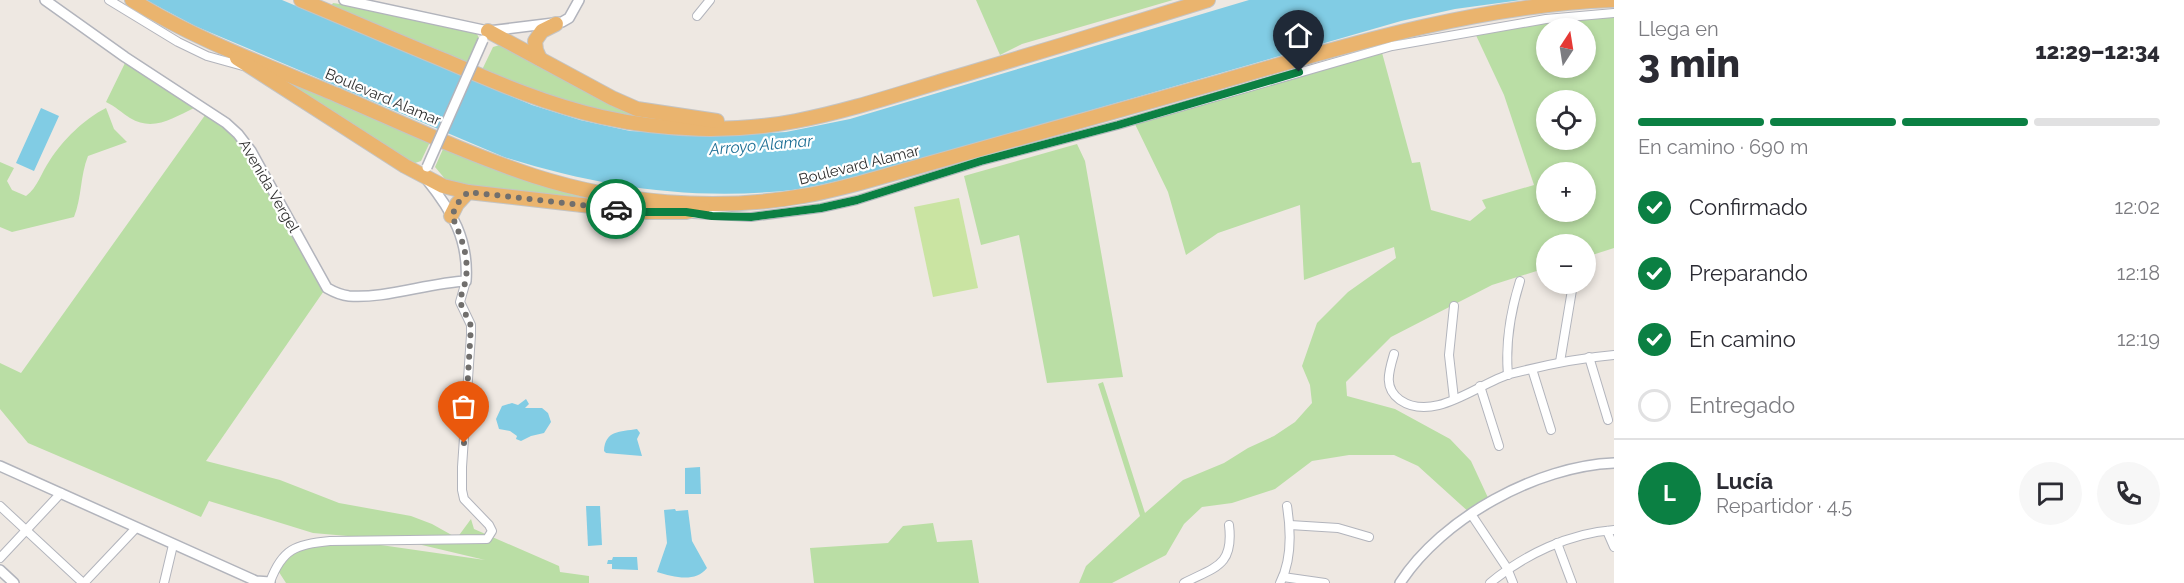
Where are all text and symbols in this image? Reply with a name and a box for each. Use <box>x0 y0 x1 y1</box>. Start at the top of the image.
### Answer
pin <box>1273 10 1324 72</box>
text: Llega en <box>1638 17 1719 41</box>
north arrow <box>1536 18 1596 78</box>
map controls <box>1536 18 1596 294</box>
icon: home <box>1282 19 1315 52</box>
text: 12:29–12:34 <box>2035 38 2160 64</box>
text: 3 min <box>1638 40 1740 86</box>
street label: Boulevard Alamar <box>322 65 444 130</box>
button: locate <box>1536 90 1596 150</box>
water label: Arroyo Alamar <box>708 131 814 159</box>
text: En camino · 690 m <box>1638 135 1809 159</box>
street label: Avenida Vergel <box>235 136 303 236</box>
street label: Boulevard Alamar <box>797 141 922 189</box>
button: + <box>1536 162 1596 222</box>
courier <box>586 179 646 239</box>
icon: check <box>1638 191 1671 224</box>
icon: car <box>600 193 633 226</box>
text: Confirmado <box>1689 194 1808 220</box>
text: 12:02 <box>2115 195 2160 219</box>
button: − <box>1536 234 1596 294</box>
icon: check <box>1638 257 1671 290</box>
text: Preparando <box>1689 260 1808 286</box>
text: 12:18 <box>2117 261 2160 285</box>
icon: check <box>1638 323 1671 356</box>
text: En camino <box>1689 326 1796 352</box>
text: 12:19 <box>2117 327 2160 351</box>
pin <box>438 381 489 443</box>
icon: bag <box>447 390 480 423</box>
text: Entregado <box>1689 392 1795 418</box>
button: chat <box>2019 462 2082 525</box>
button: phone <box>2097 462 2160 525</box>
text: Lucía <box>1716 468 1773 494</box>
text: L <box>1663 480 1676 506</box>
text: Repartidor · 4.5 <box>1716 494 1852 518</box>

